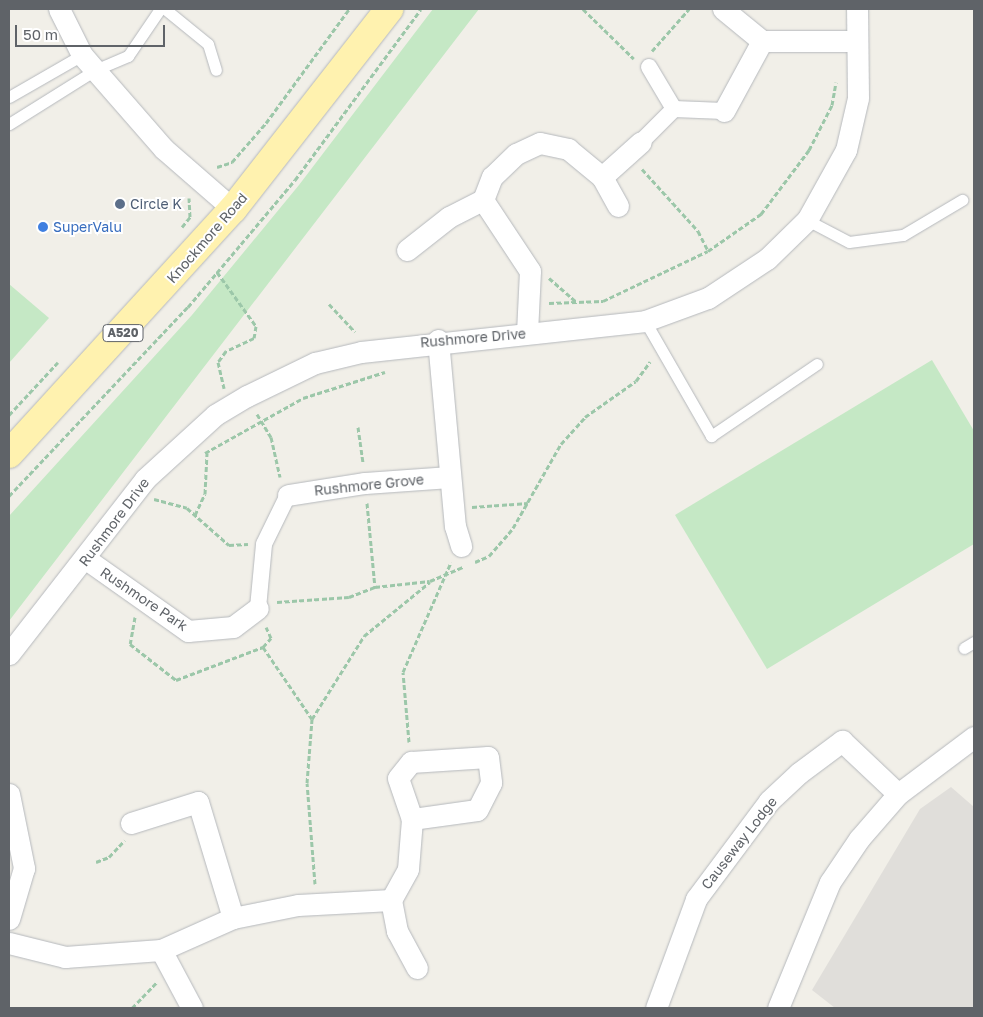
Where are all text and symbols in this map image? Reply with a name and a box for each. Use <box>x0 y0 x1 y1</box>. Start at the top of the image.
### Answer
scale bar <box>18 15 168 47</box>
text: 50 m <box>23 25 58 43</box>
street label: Knockmore Road <box>163 189 251 287</box>
place label: Circle K <box>130 196 182 212</box>
marker: Circle K <box>114 198 126 210</box>
place label: SuperValu <box>53 219 122 235</box>
marker: SuperValu <box>37 221 49 233</box>
road number: A520 <box>102 323 144 342</box>
street label: Rushmore Drive <box>419 325 527 351</box>
street label: Rushmore Grove <box>313 471 425 499</box>
street label: Rushmore Drive <box>75 475 153 569</box>
street label: Rushmore Park <box>97 564 191 634</box>
street label: Causeway Lodge <box>698 793 780 893</box>

